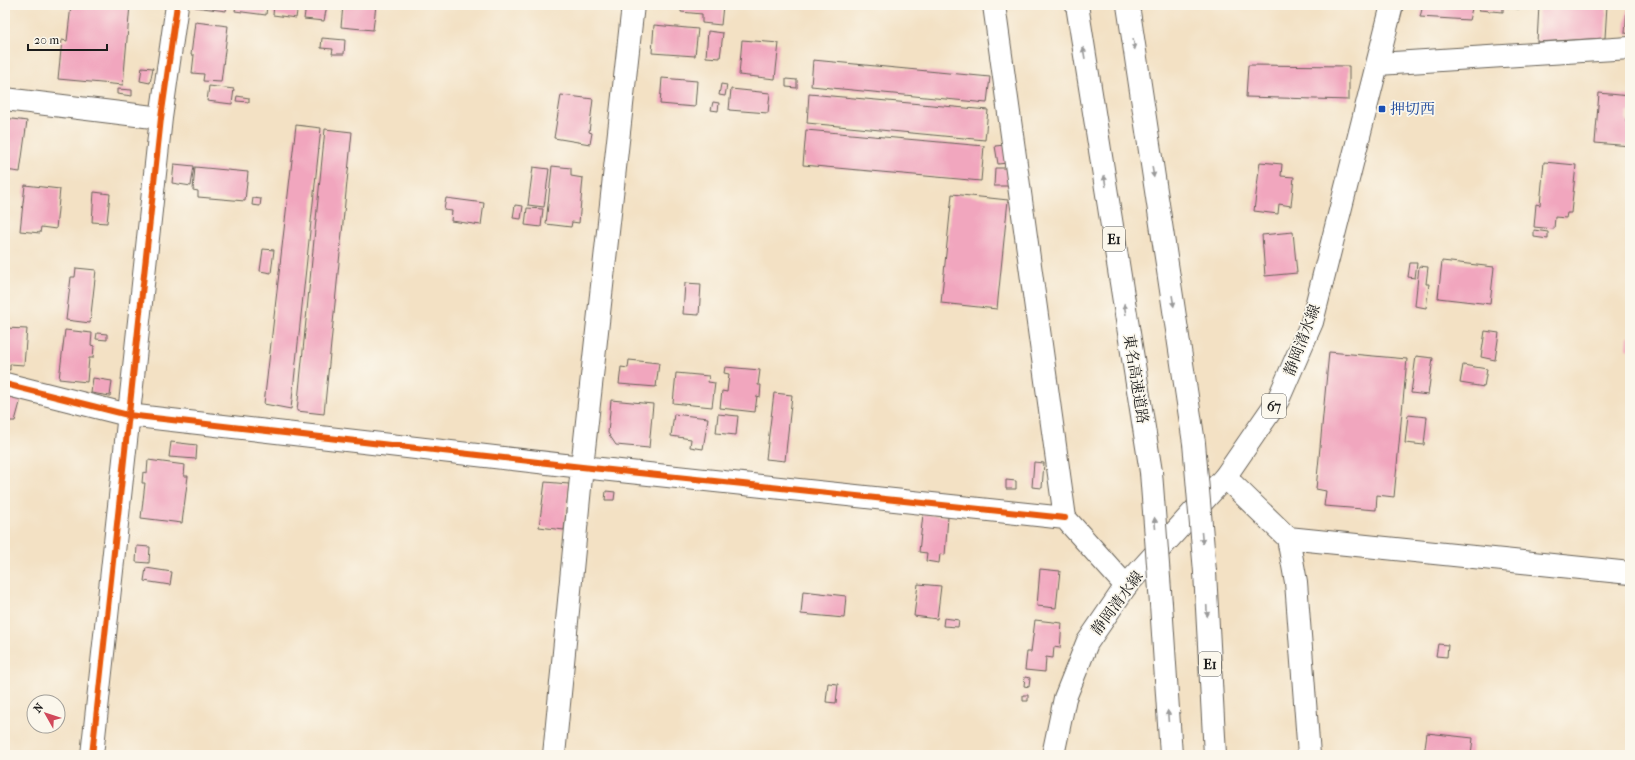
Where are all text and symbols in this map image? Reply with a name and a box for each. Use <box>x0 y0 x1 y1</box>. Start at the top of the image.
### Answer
scale bar <box>28 26 107 52</box>
text: 20 m <box>34 33 59 47</box>
one-way arrow <box>1131 37 1137 50</box>
one-way arrow <box>1081 47 1087 59</box>
place label: 押切西 <box>1390 100 1435 118</box>
marker: 押切西 <box>1377 104 1387 114</box>
one-way arrow <box>1150 166 1156 178</box>
one-way arrow <box>1101 175 1107 187</box>
road number: E1 <box>1103 227 1125 251</box>
one-way arrow <box>1170 295 1176 307</box>
street label: 静岡清水線 <box>1280 302 1324 378</box>
one-way arrow <box>1122 303 1128 316</box>
street label: 東名高速道路 <box>1120 333 1152 425</box>
road number: 67 <box>1262 394 1286 418</box>
one-way arrow <box>1151 517 1158 529</box>
one-way arrow <box>1199 532 1206 544</box>
street label: 静岡清水線 <box>1087 568 1147 638</box>
one-way arrow <box>1204 605 1211 617</box>
road number: E1 <box>1199 652 1221 676</box>
north arrow <box>26 694 66 734</box>
text: N <box>31 700 47 715</box>
one-way arrow <box>1165 710 1172 722</box>

